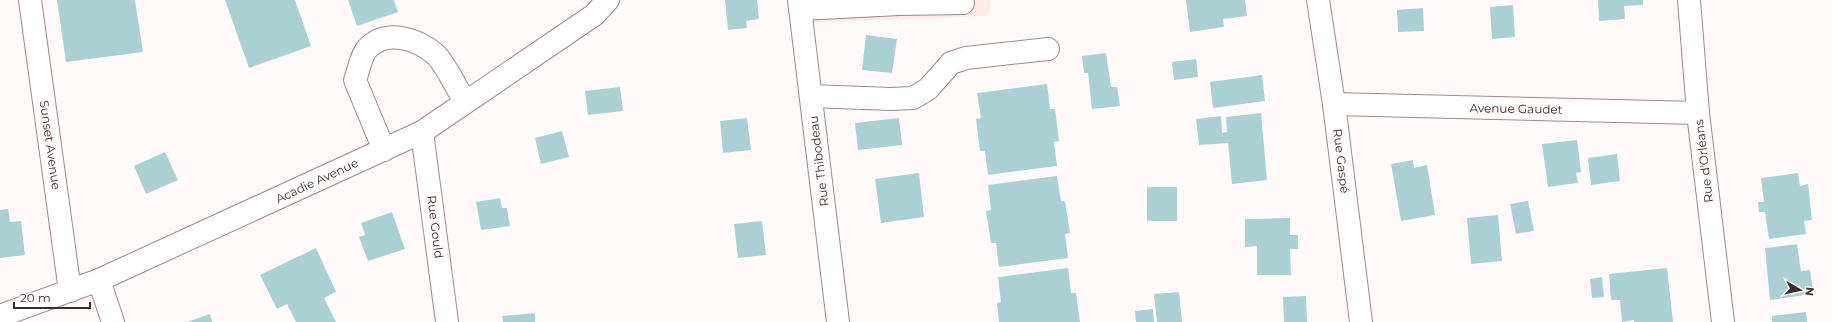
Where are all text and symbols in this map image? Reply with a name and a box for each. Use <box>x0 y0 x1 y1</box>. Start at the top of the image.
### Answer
street label: Sunset Avenue <box>37 99 64 191</box>
street label: Avenue Gaudet <box>1469 100 1563 117</box>
street label: Rue Thibodeau <box>805 115 832 207</box>
street label: Rue d'Orléans <box>1691 119 1716 203</box>
street label: Rue Gaspé <box>1330 128 1353 194</box>
street label: Acadie Avenue <box>273 155 360 206</box>
street label: Rue Gould <box>424 195 447 259</box>
north arrow <box>1780 270 1820 310</box>
scale bar <box>14 284 90 310</box>
text: N <box>1802 286 1817 297</box>
text: 20 m <box>20 290 51 305</box>

